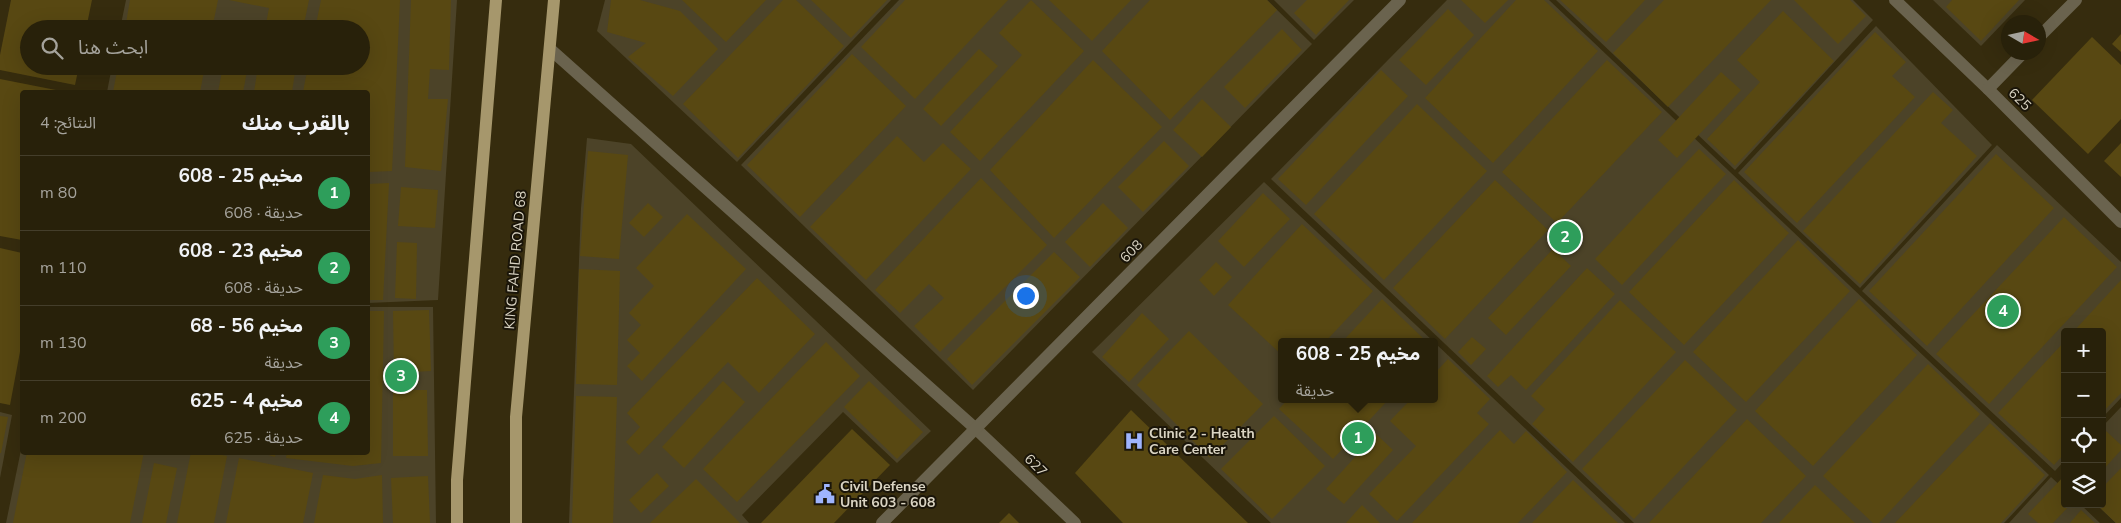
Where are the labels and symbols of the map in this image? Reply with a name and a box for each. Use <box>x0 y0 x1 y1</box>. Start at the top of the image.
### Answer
north arrow <box>2001 15 2046 60</box>
street label: 625 <box>2004 84 2035 115</box>
street label: KING FAHD ROAD 68 <box>500 190 531 330</box>
pin: 2 <box>1549 218 1581 256</box>
street label: 608 <box>1116 236 1147 267</box>
your location <box>1013 283 1039 309</box>
pin: 4 <box>1987 292 2019 330</box>
pin: 3 <box>385 357 417 395</box>
pin: 1 <box>1342 419 1374 457</box>
place label: Clinic 2 - Health Care Center <box>1149 424 1255 459</box>
hospital icon: Clinic 2 - Health Care Center <box>1123 430 1145 452</box>
street label: 627 <box>1020 450 1051 481</box>
place label: Civil Defense Unit 603 - 608 <box>840 477 935 512</box>
public building icon: Civil Defense Unit 603 - 608 <box>814 483 836 505</box>

